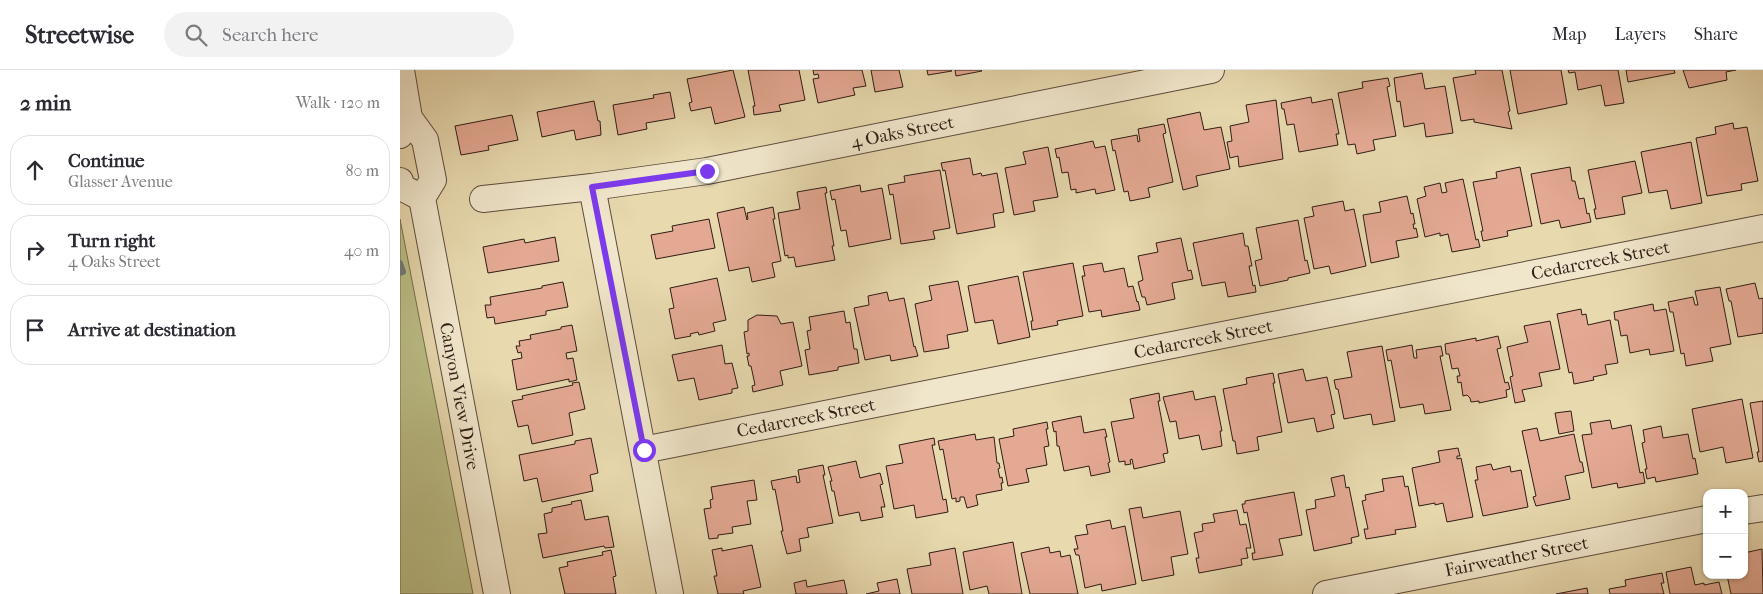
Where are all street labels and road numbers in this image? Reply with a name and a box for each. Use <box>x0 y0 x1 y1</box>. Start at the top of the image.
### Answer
street label: 4 Oaks Street <box>849 112 956 153</box>
street label: Cedarcreek Street <box>1529 237 1672 285</box>
street label: Cedarcreek Street <box>1132 315 1275 363</box>
street label: Canyon View Drive <box>435 321 483 472</box>
street label: Cedarcreek Street <box>735 394 878 442</box>
street label: Fairweather Street <box>1443 533 1591 581</box>

